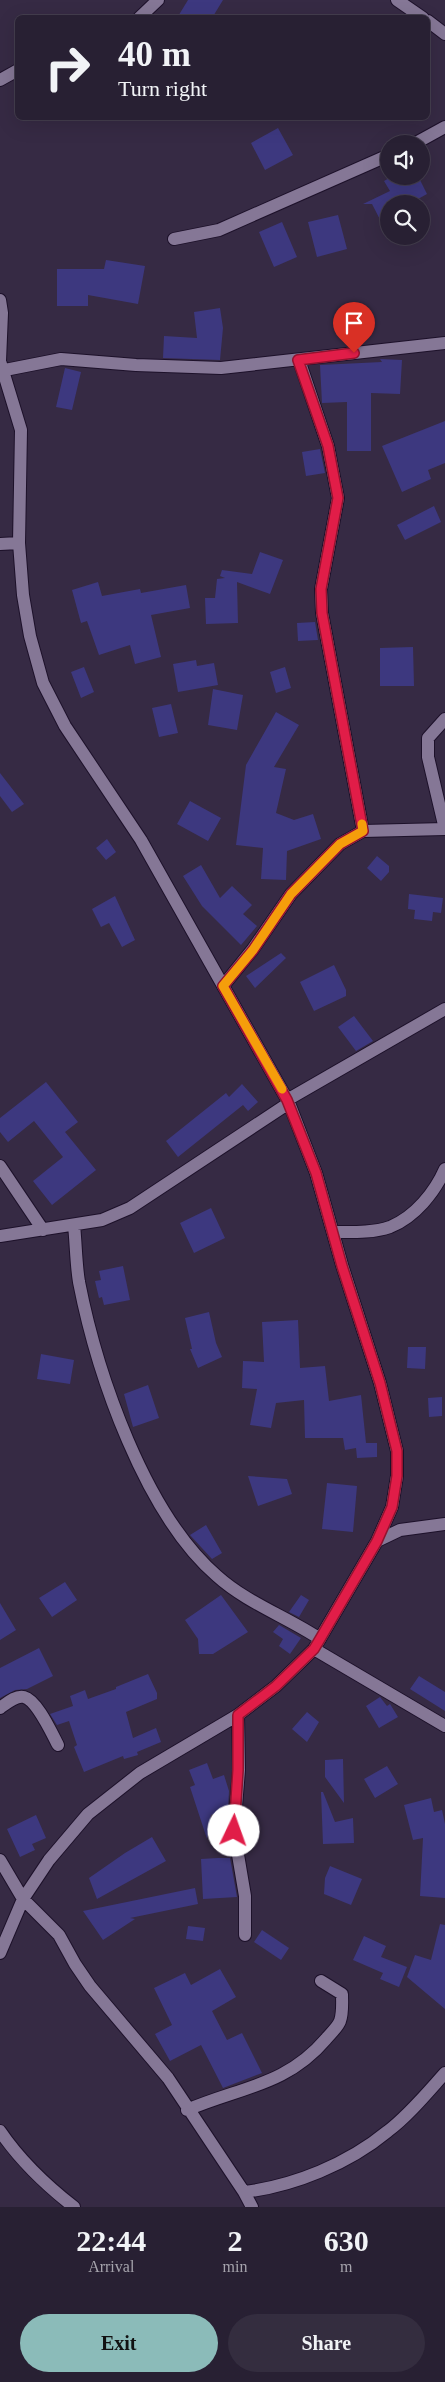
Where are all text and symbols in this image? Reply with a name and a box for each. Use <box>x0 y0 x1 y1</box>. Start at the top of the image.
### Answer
icon: right <box>35 35 100 100</box>
text: 40 m <box>118 35 191 74</box>
text: Turn right <box>118 76 207 101</box>
map controls <box>380 135 430 245</box>
button: sound <box>380 135 430 185</box>
button: search <box>380 195 430 245</box>
pin <box>333 302 375 353</box>
icon: arrive <box>340 309 368 337</box>
position arrow <box>207 1804 259 1856</box>
text: 22:44 <box>76 2224 146 2257</box>
text: 2 <box>227 2224 242 2257</box>
text: 630 <box>324 2224 369 2257</box>
text: Arrival <box>88 2258 134 2275</box>
text: min <box>223 2258 247 2275</box>
text: m <box>340 2258 352 2275</box>
button: Exit <box>20 2314 218 2372</box>
button: Share <box>228 2314 425 2372</box>

